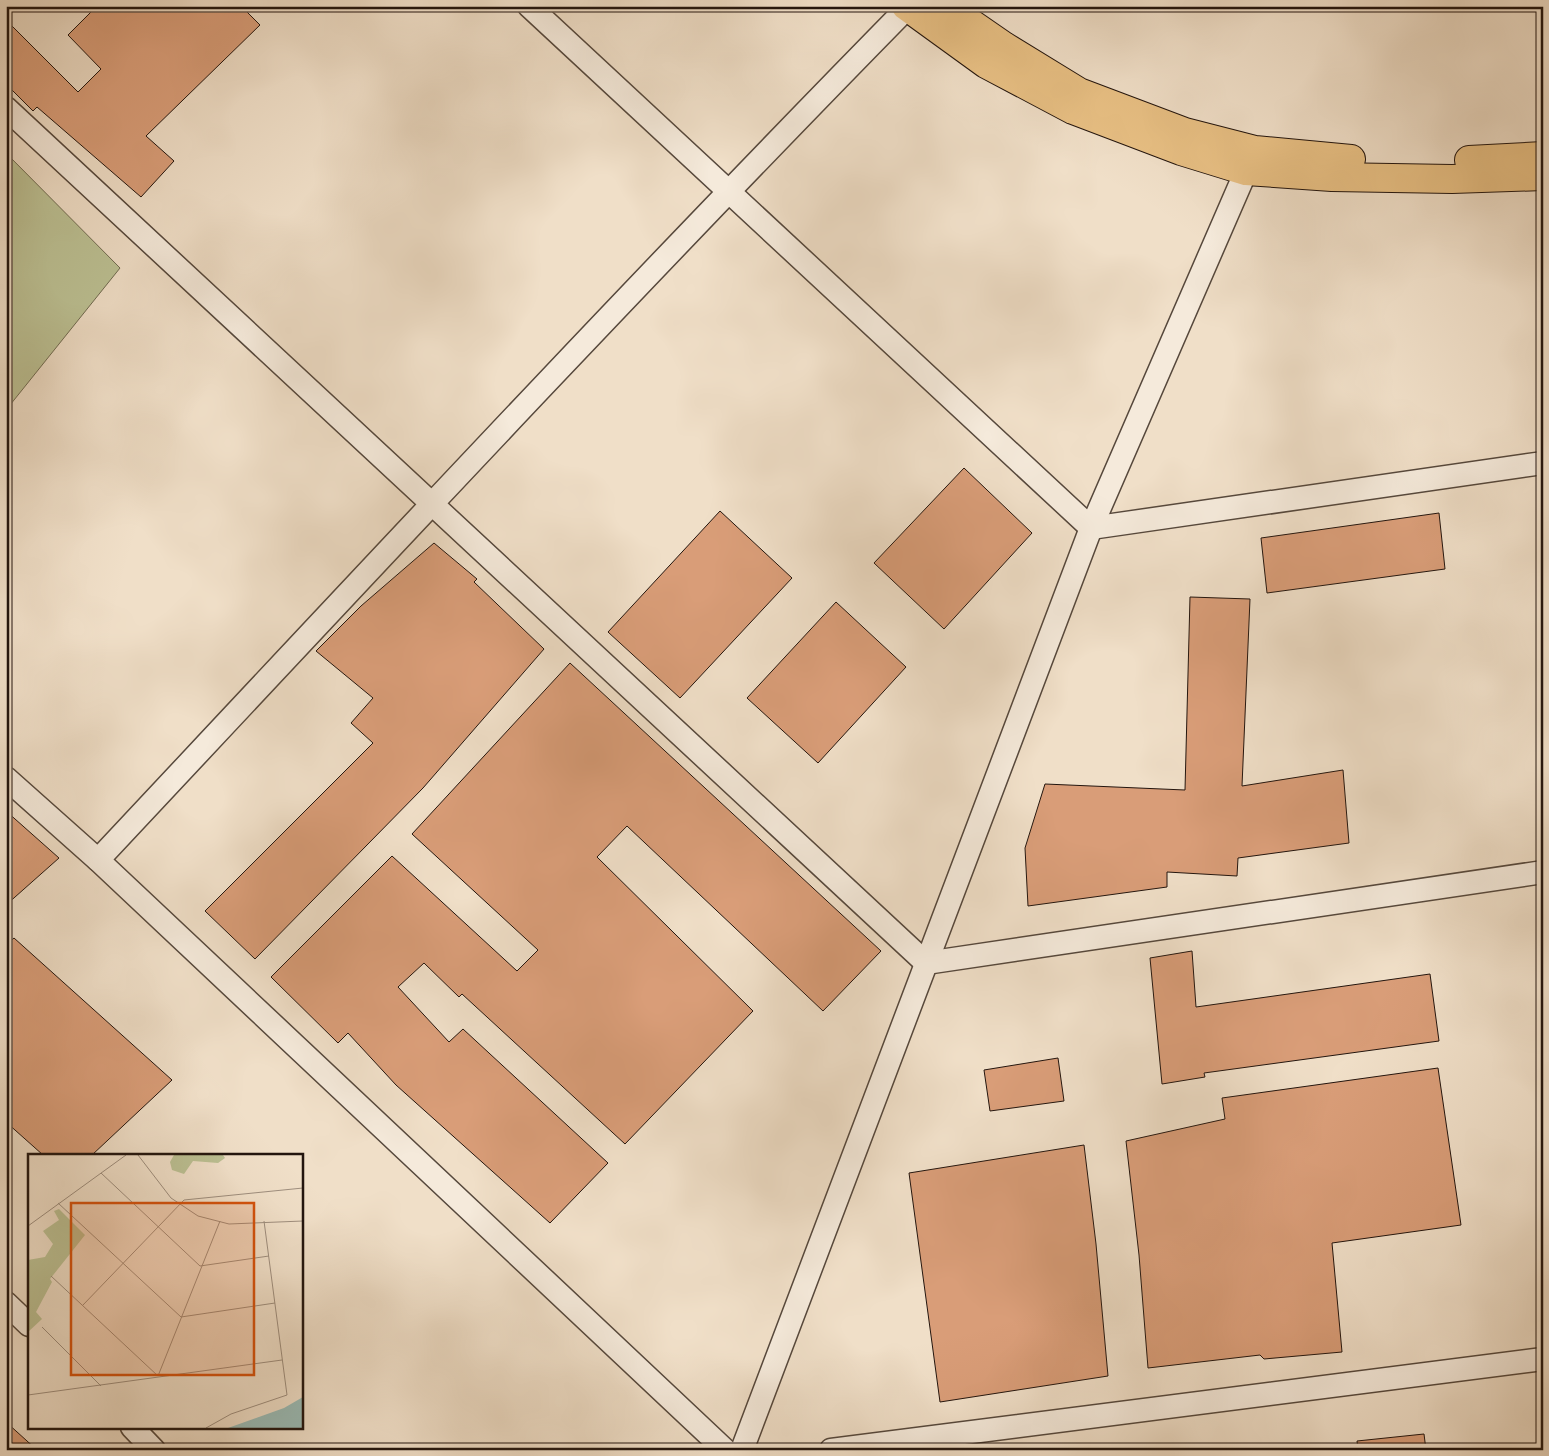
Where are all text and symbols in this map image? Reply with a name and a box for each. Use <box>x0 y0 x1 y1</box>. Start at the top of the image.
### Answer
inset map <box>28 1154 302 1428</box>

